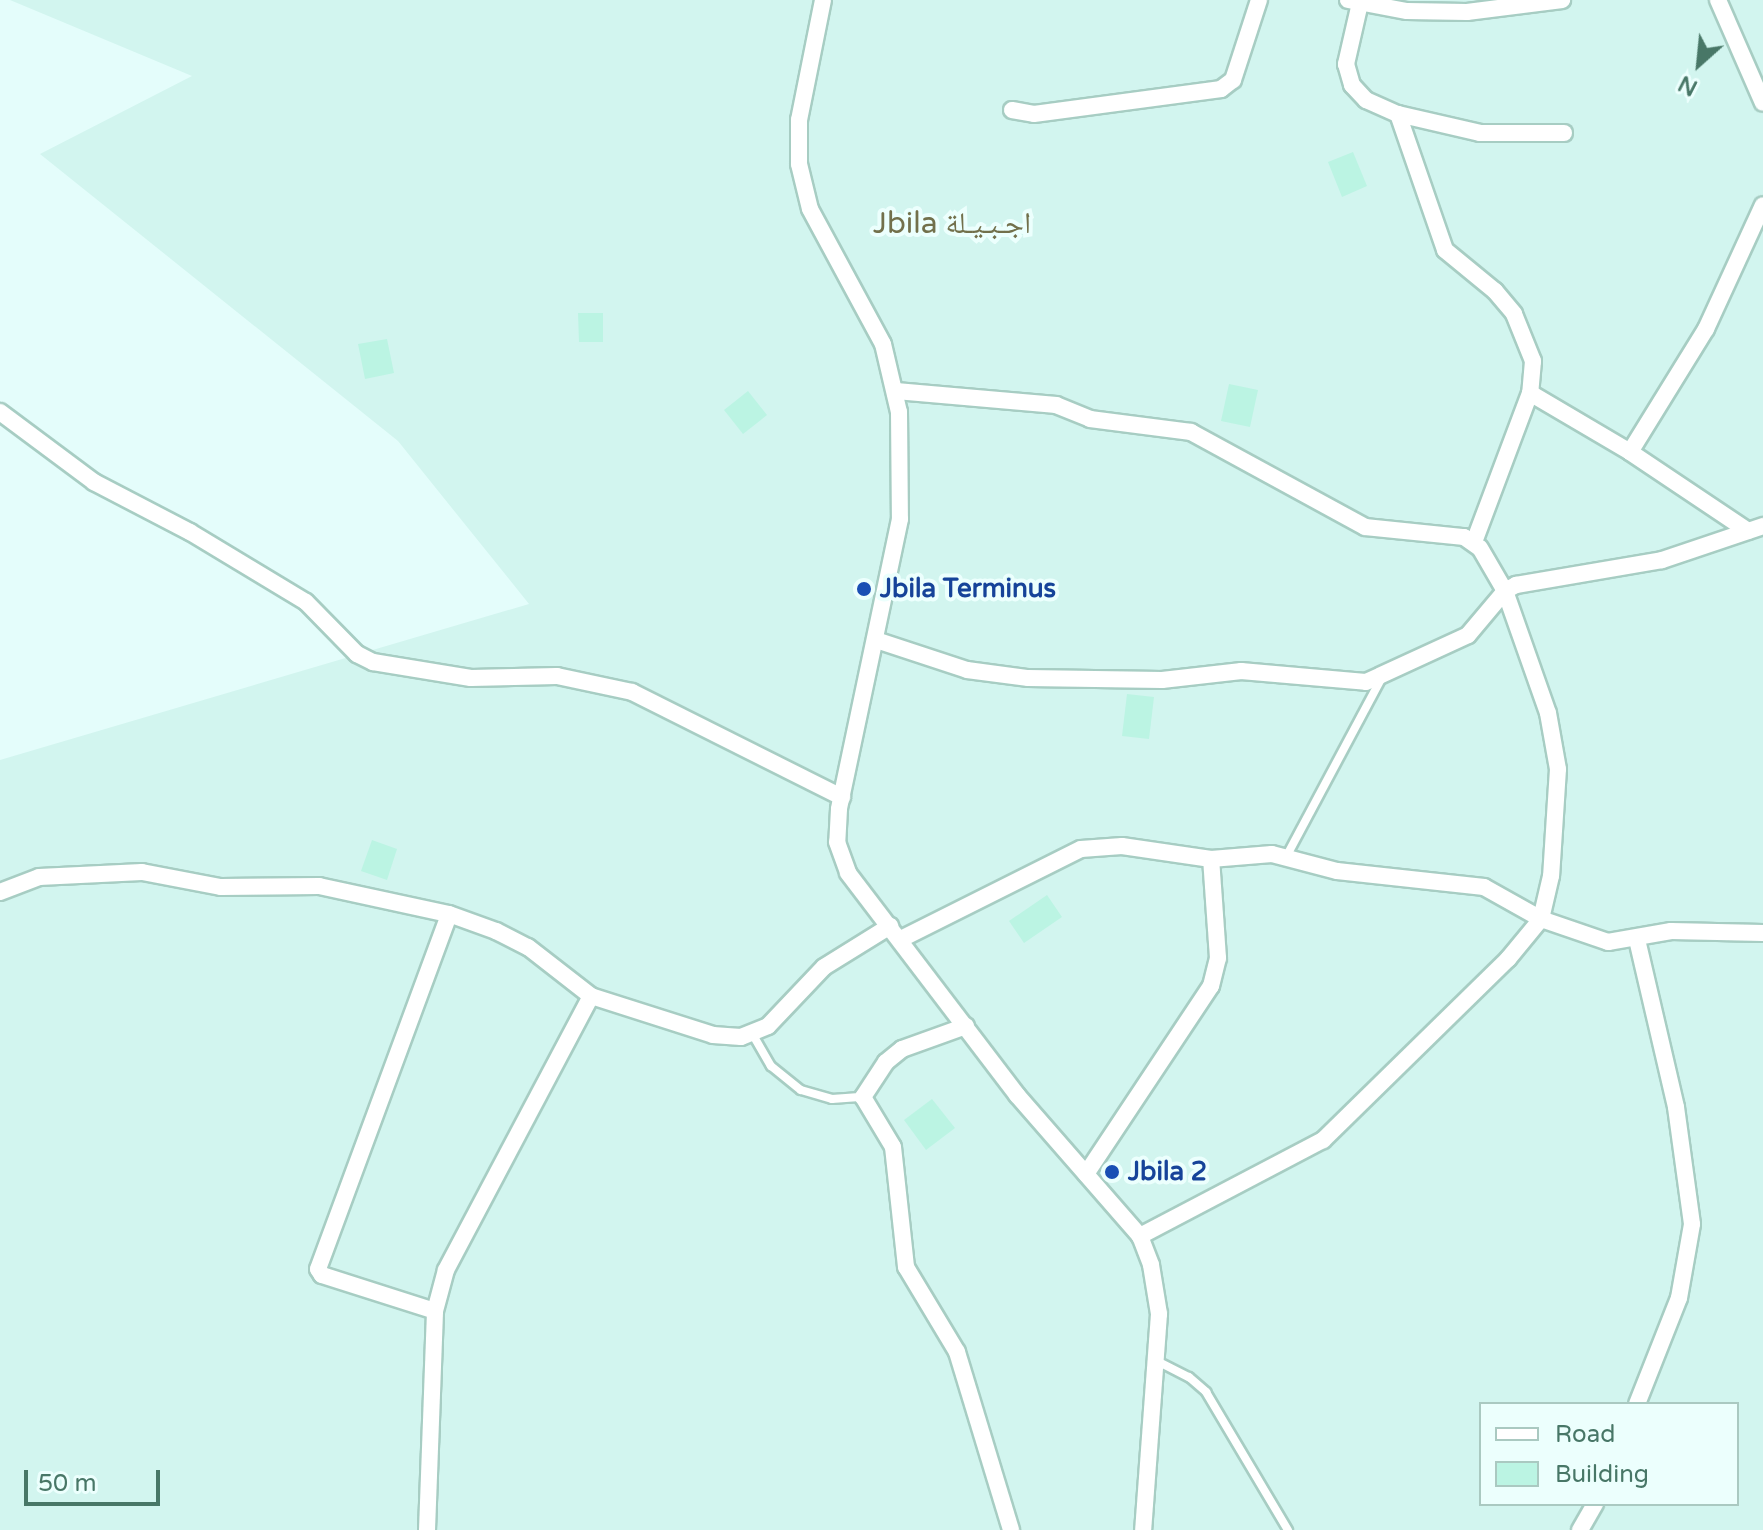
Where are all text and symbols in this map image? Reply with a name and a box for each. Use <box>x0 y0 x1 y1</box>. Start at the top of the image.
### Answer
north arrow <box>1659 24 1739 104</box>
text: N <box>1674 70 1702 101</box>
district label: Jbila اجـبـيـلة <box>873 206 1031 242</box>
place label: Jbila Terminus <box>880 573 1056 605</box>
marker: Jbila Terminus <box>855 580 873 598</box>
place label: Jbila 2 <box>1128 1156 1207 1188</box>
marker: Jbila 2 <box>1103 1163 1121 1181</box>
legend <box>1479 1402 1739 1506</box>
text: Road <box>1555 1420 1615 1449</box>
scale bar <box>28 1454 164 1504</box>
text: Building <box>1555 1460 1649 1489</box>
text: 50 m <box>38 1469 96 1498</box>

